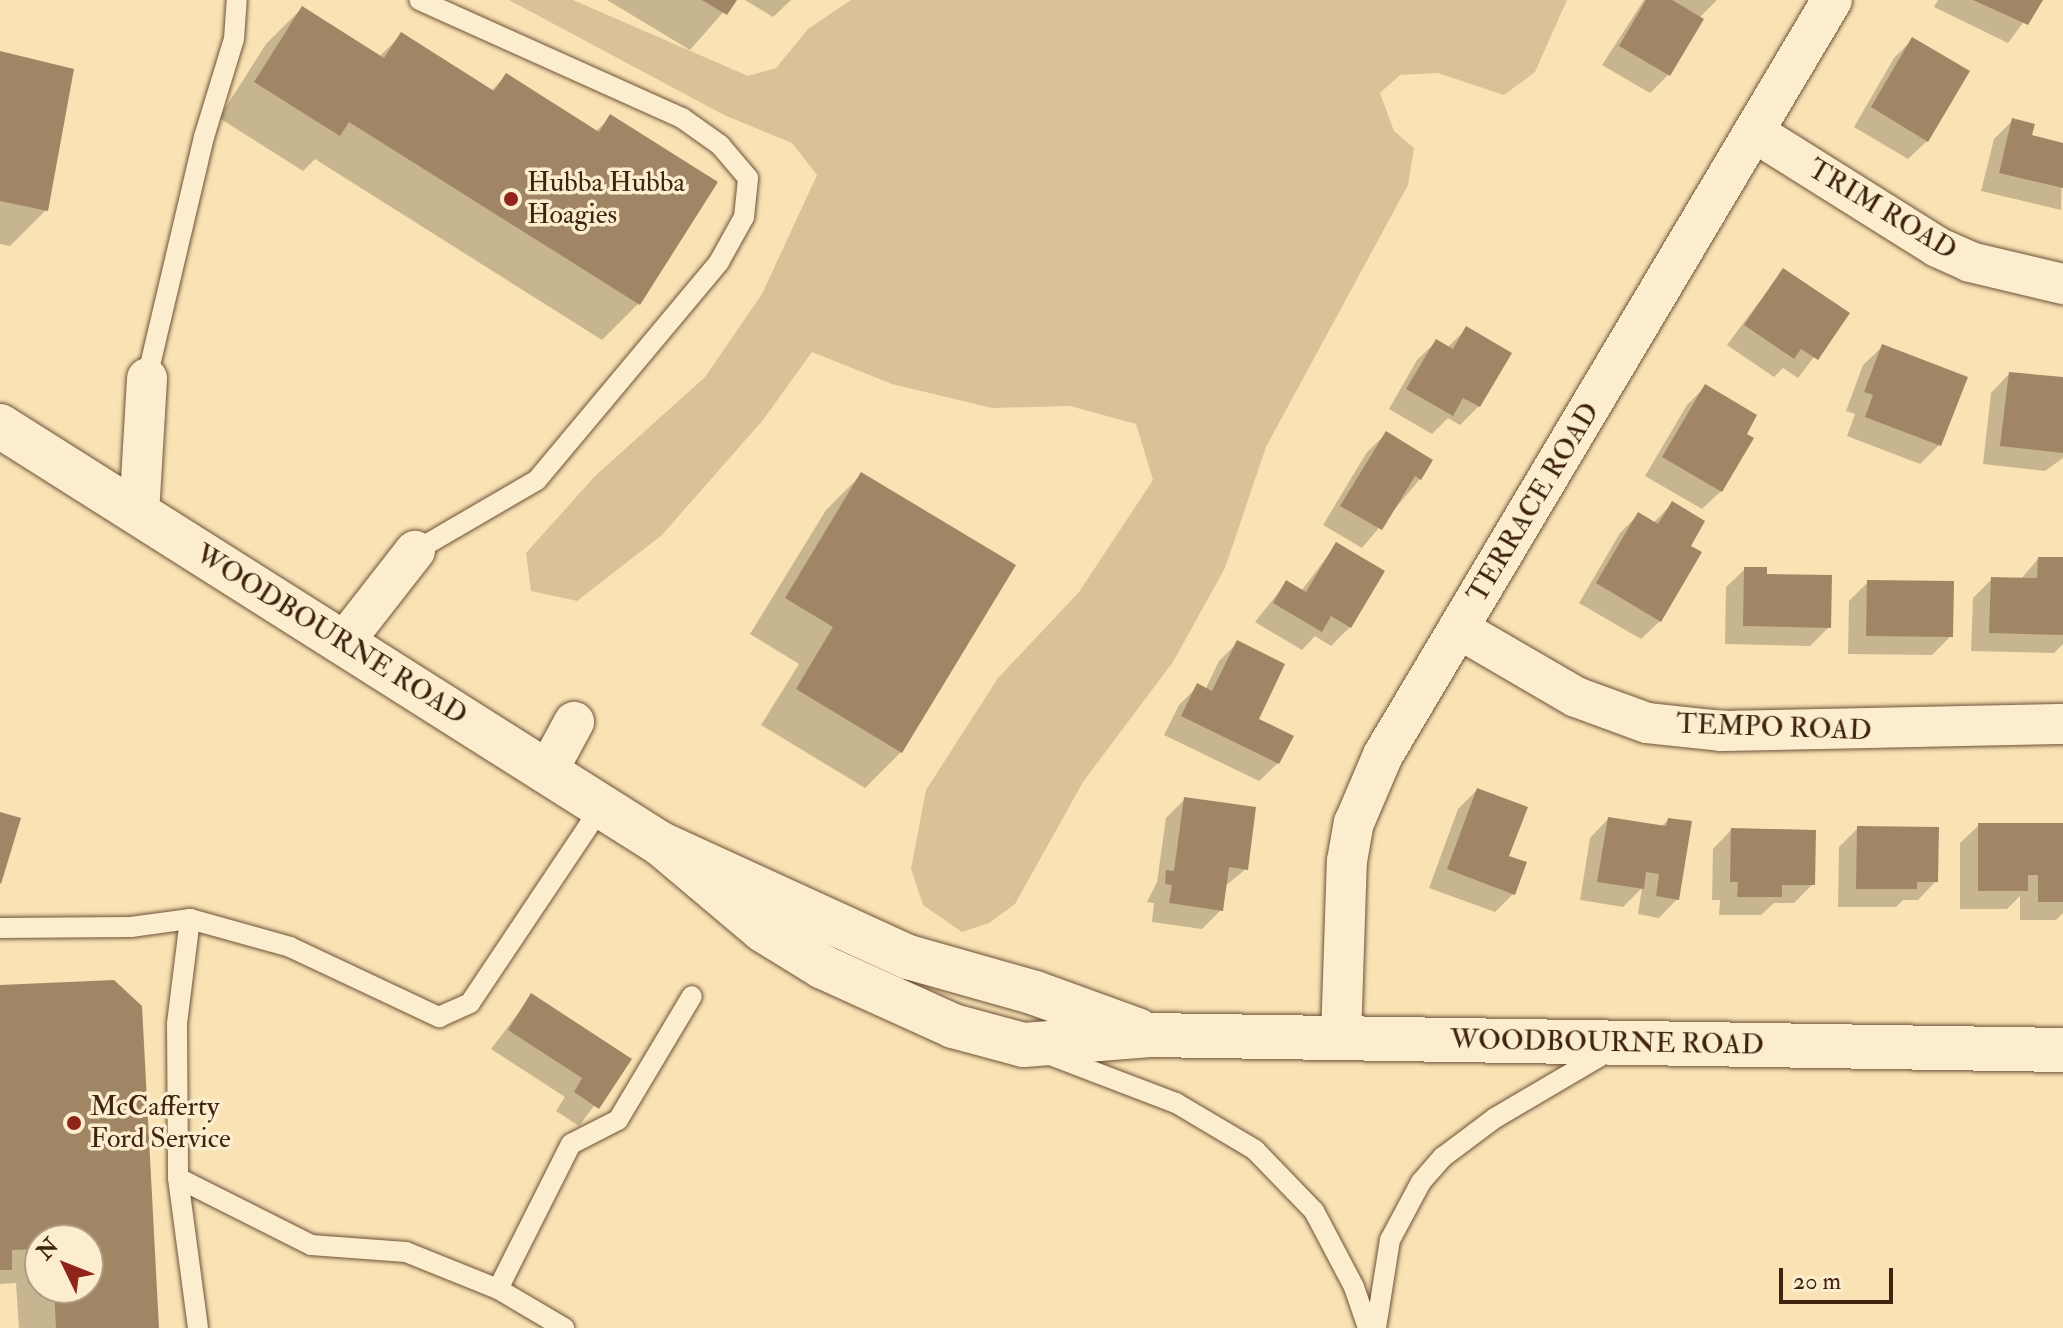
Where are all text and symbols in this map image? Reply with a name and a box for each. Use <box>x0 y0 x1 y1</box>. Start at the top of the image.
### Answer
street label: TRIM ROAD <box>1801 152 1963 268</box>
place label: Hubba Hubba Hoagies <box>527 166 685 232</box>
marker: Hubba Hubba Hoagies <box>502 190 520 208</box>
street label: TERRACE ROAD <box>1461 397 1607 609</box>
street label: WOODBOURNE ROAD <box>189 538 473 732</box>
street label: TEMPO ROAD <box>1676 708 1872 748</box>
street label: WOODBOURNE ROAD <box>1450 1023 1764 1063</box>
place label: McCafferty Ford Service <box>90 1090 231 1156</box>
marker: McCafferty Ford Service <box>65 1114 83 1132</box>
north arrow <box>24 1224 104 1304</box>
text: N <box>31 1232 65 1266</box>
scale bar <box>1783 1252 1897 1302</box>
text: 20 m <box>1793 1266 1841 1297</box>

